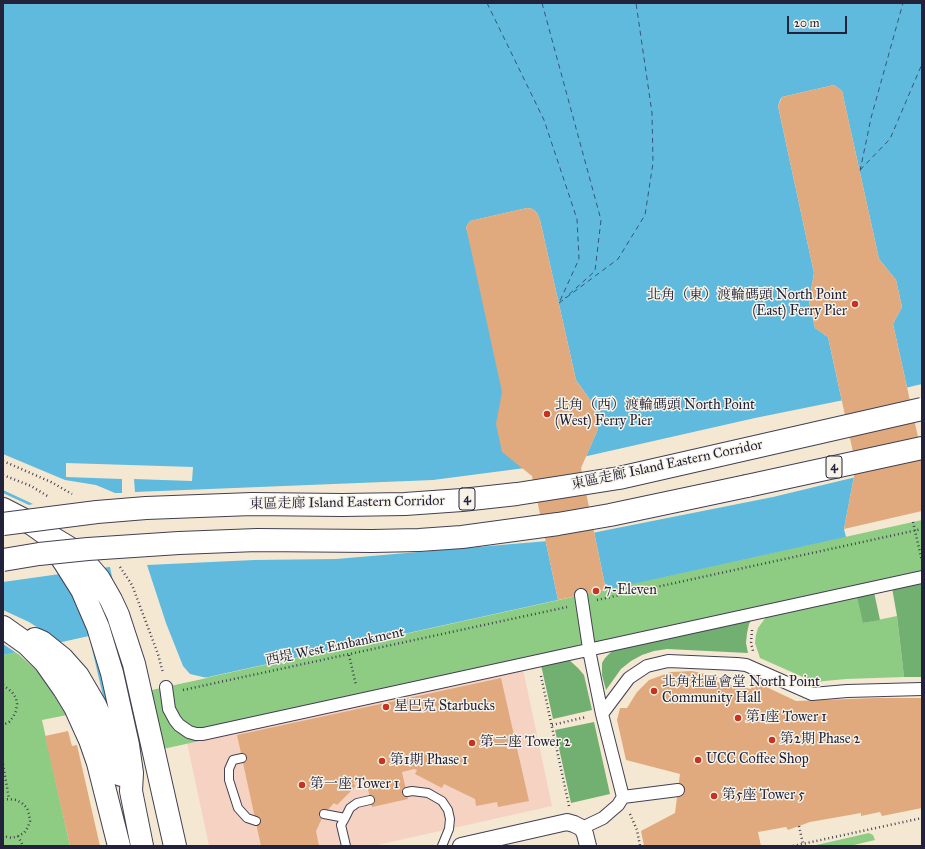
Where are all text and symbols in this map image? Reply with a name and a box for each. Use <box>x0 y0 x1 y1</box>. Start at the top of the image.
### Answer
scale bar <box>789 8 849 34</box>
text: 20 m <box>794 16 820 30</box>
place label: 北角（東）渡輪碼頭 North Point (East) Ferry Pier <box>647 288 847 320</box>
marker: 北角（東）渡輪碼頭 North Point (East) Ferry Pier <box>850 299 860 309</box>
place label: 北角（西）渡輪碼頭 North Point (West) Ferry Pier <box>555 398 755 430</box>
marker: 北角（西）渡輪碼頭 North Point (West) Ferry Pier <box>542 409 552 419</box>
street label: 東區走廊 Island Eastern Corridor <box>570 436 764 494</box>
road number: 4 <box>826 456 842 478</box>
road number: 4 <box>459 488 475 510</box>
street label: 東區走廊 Island Eastern Corridor <box>249 493 445 513</box>
place label: 7-Eleven <box>604 583 657 599</box>
marker: 7-Eleven <box>591 586 601 596</box>
street label: 西堤 West Embankment <box>264 624 406 670</box>
place label: 北角社區會堂 North Point Community Hall <box>662 675 820 708</box>
marker: 北角社區會堂 North Point Community Hall <box>649 686 659 696</box>
place label: 星巴克 Starbucks <box>394 699 495 715</box>
marker: 星巴克 Starbucks <box>381 702 391 712</box>
place label: 第1座 Tower 1 <box>746 710 827 726</box>
marker: 第1座 Tower 1 <box>733 713 743 723</box>
place label: 第2期 Phase 2 <box>780 732 860 748</box>
place label: 第二座 Tower 2 <box>480 735 571 751</box>
marker: 第2期 Phase 2 <box>767 735 777 745</box>
marker: 第二座 Tower 2 <box>467 738 477 748</box>
place label: UCC Coffee Shop <box>706 752 809 768</box>
place label: 第1期 Phase 1 <box>390 753 468 769</box>
marker: UCC Coffee Shop <box>693 755 703 765</box>
marker: 第1期 Phase 1 <box>377 756 387 766</box>
place label: 第一座 Tower 1 <box>310 777 399 793</box>
marker: 第一座 Tower 1 <box>297 780 307 790</box>
place label: 第5座 Tower 5 <box>722 788 805 804</box>
marker: 第5座 Tower 5 <box>709 791 719 801</box>

